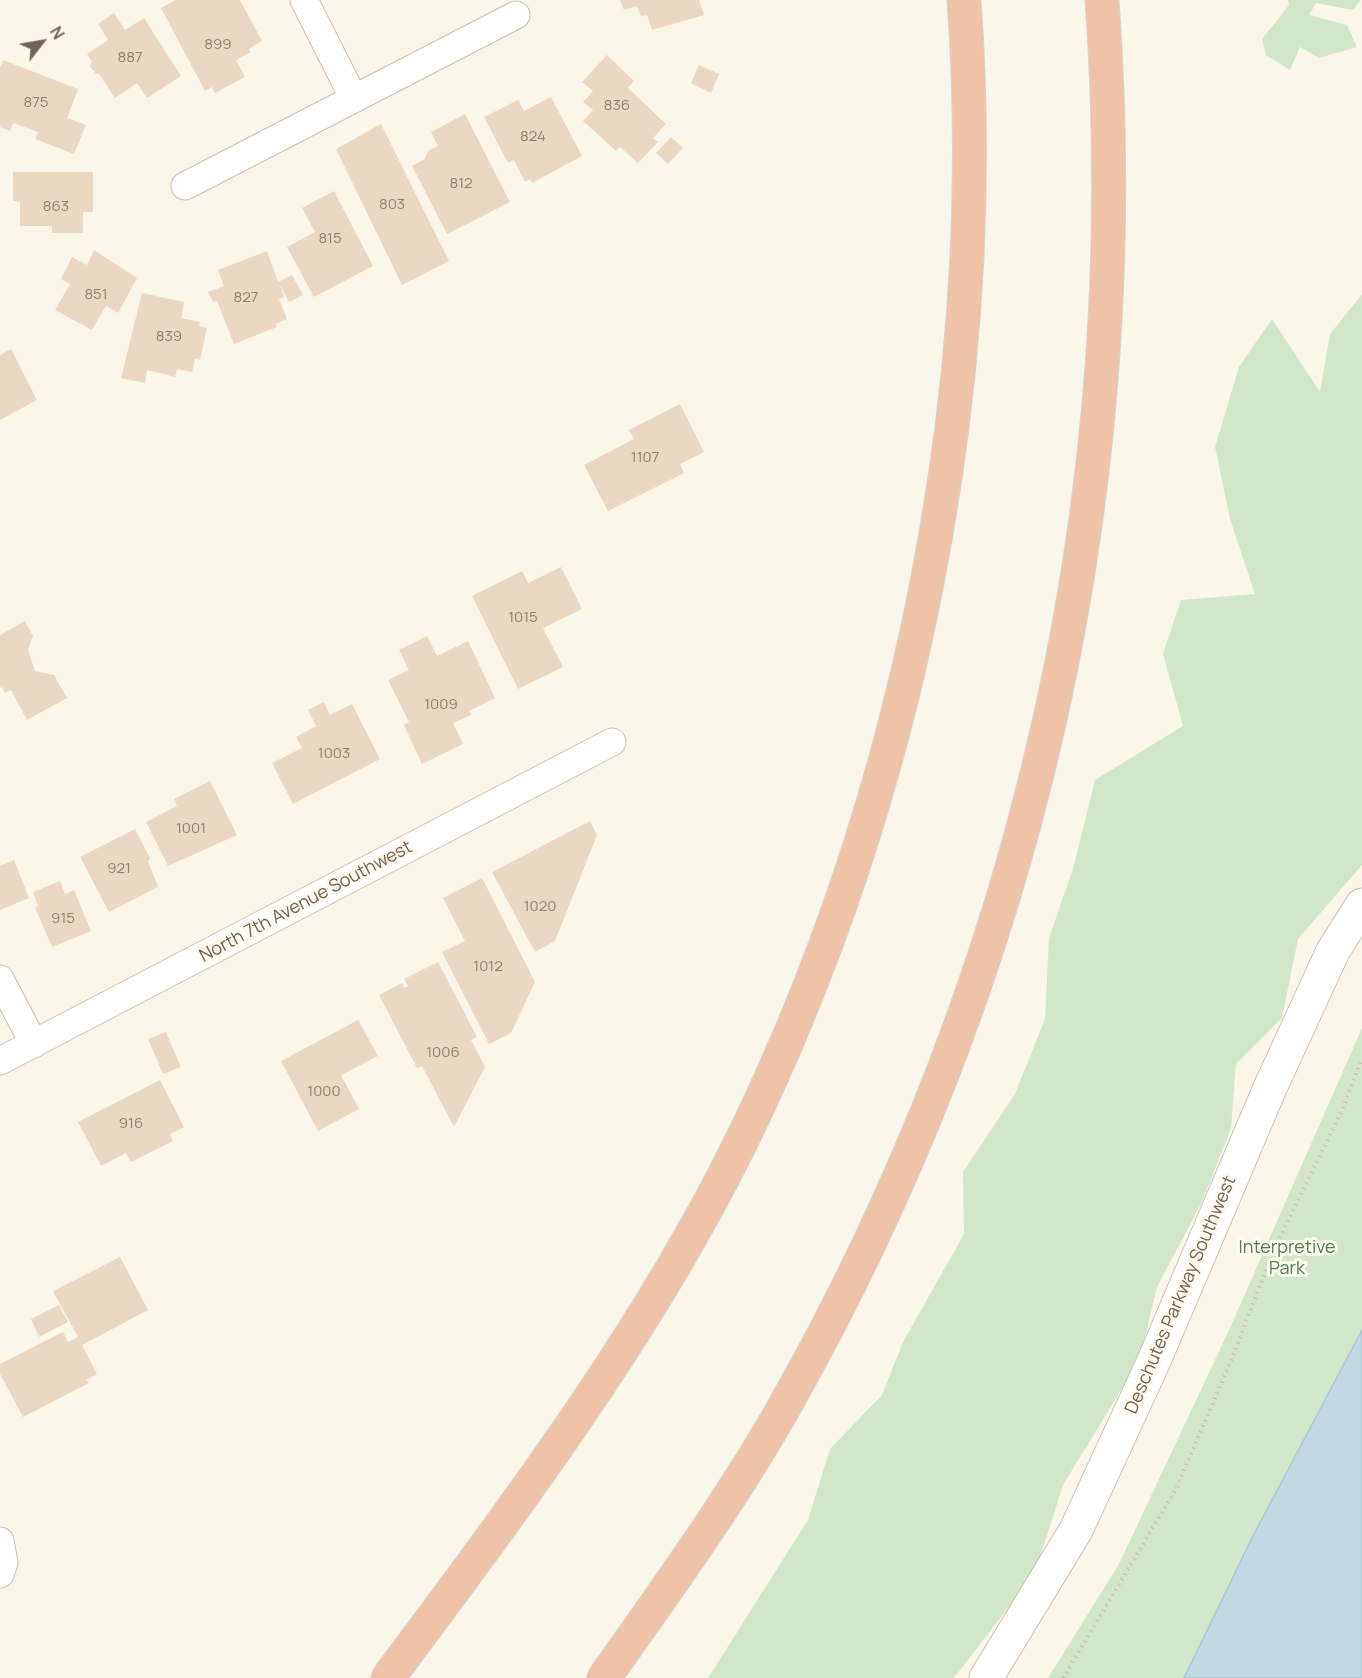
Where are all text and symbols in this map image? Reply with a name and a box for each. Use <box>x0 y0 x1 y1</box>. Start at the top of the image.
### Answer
north arrow <box>12 12 72 72</box>
text: N <box>45 22 70 43</box>
house number: 899 <box>204 36 232 54</box>
house number: 887 <box>118 49 142 67</box>
house number: 875 <box>24 94 48 112</box>
house number: 836 <box>604 97 630 115</box>
house number: 824 <box>520 128 546 146</box>
house number: 812 <box>449 175 473 193</box>
house number: 803 <box>379 196 405 214</box>
house number: 863 <box>43 198 69 216</box>
house number: 815 <box>318 230 342 248</box>
house number: 851 <box>84 286 108 304</box>
house number: 827 <box>234 289 258 307</box>
house number: 839 <box>156 328 182 346</box>
house number: 1107 <box>631 449 659 467</box>
house number: 1015 <box>508 609 538 627</box>
house number: 1009 <box>424 696 458 714</box>
house number: 1003 <box>318 745 350 763</box>
house number: 1001 <box>176 820 206 838</box>
street label: North 7th Avenue Southwest <box>196 837 416 967</box>
house number: 921 <box>107 860 131 878</box>
house number: 1020 <box>524 898 556 916</box>
house number: 915 <box>51 910 75 928</box>
house number: 1012 <box>473 958 503 976</box>
house number: 1006 <box>426 1044 460 1062</box>
house number: 1000 <box>307 1083 341 1101</box>
house number: 916 <box>119 1115 143 1133</box>
street label: Deschutes Parkway Southwest <box>1121 1173 1241 1417</box>
park label: Interpretive Park <box>1239 1237 1335 1280</box>

